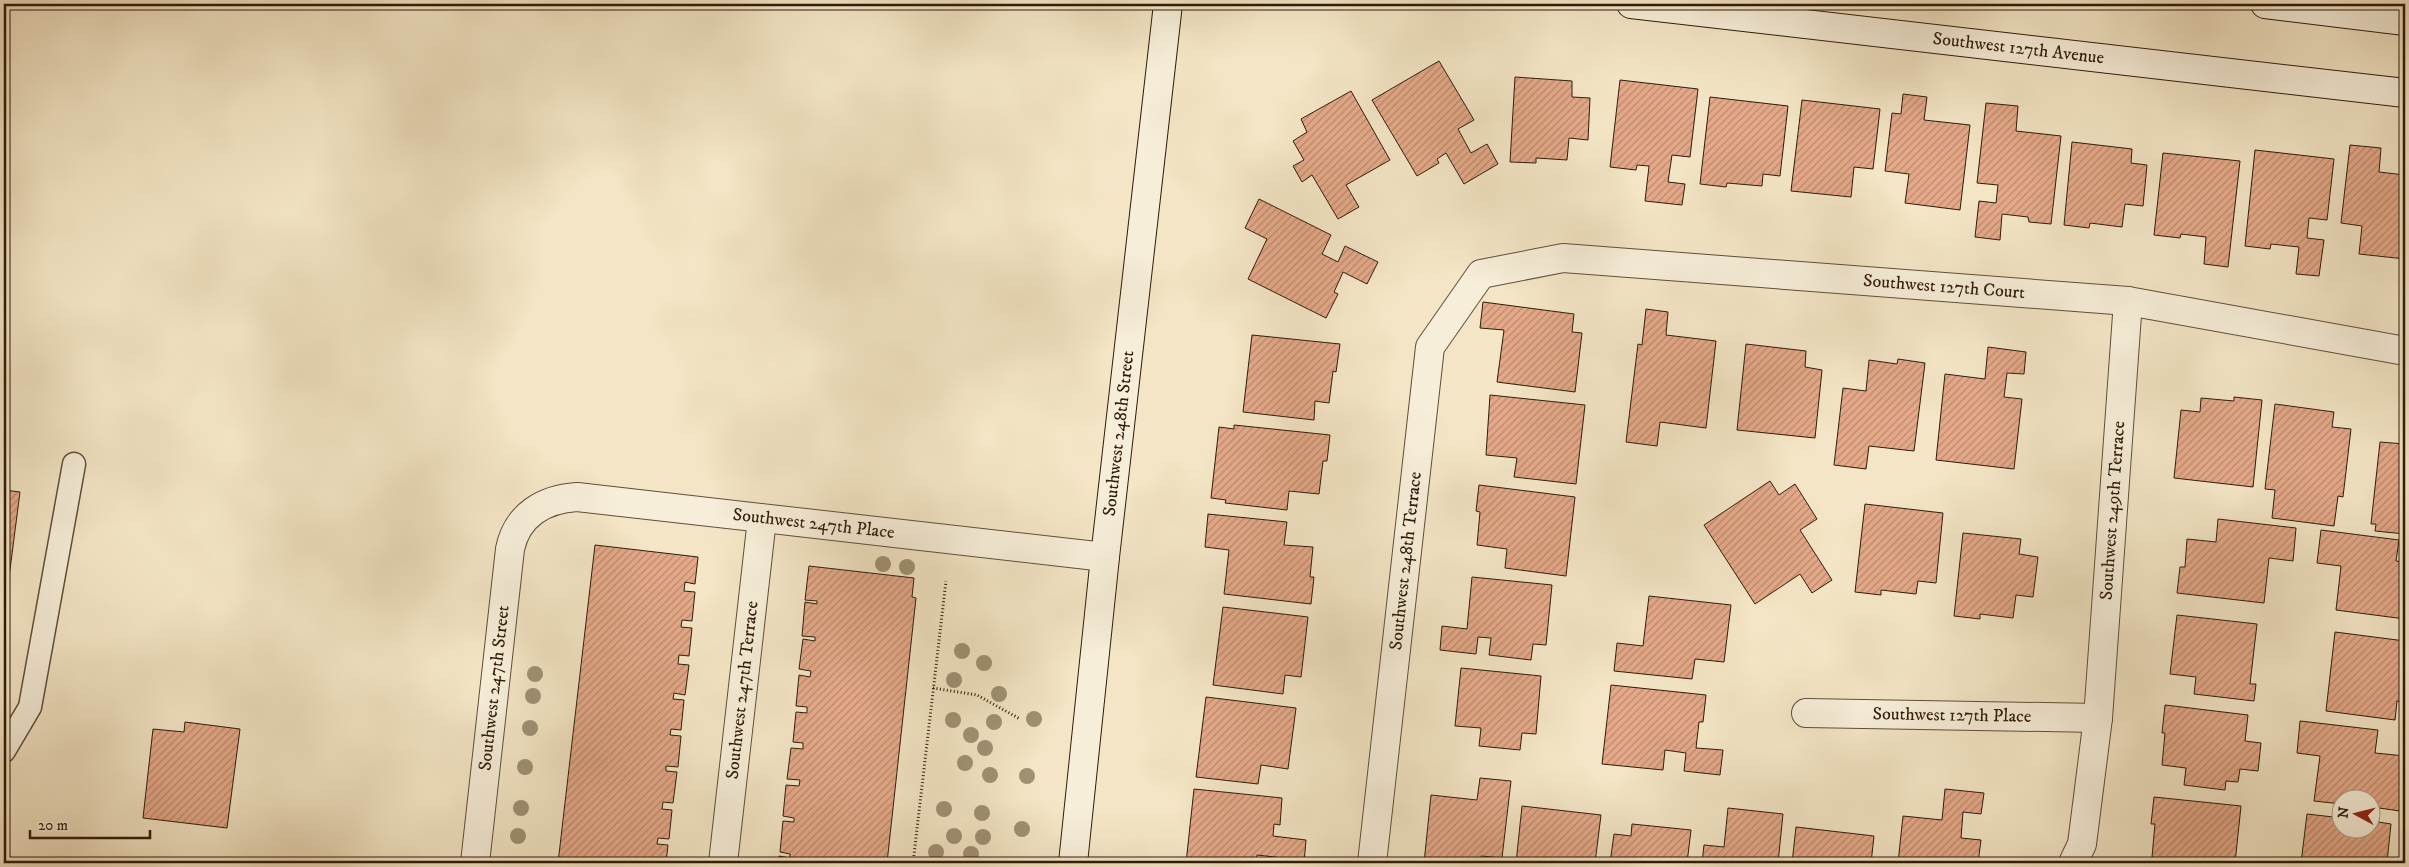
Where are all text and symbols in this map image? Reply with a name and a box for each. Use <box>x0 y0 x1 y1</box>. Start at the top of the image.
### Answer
street label: Southwest 127th Avenue <box>1932 28 2105 69</box>
street label: Southwest 127th Court <box>1862 270 2026 304</box>
street label: Southwest 248th Street <box>1099 349 1139 517</box>
street label: Southwest 249th Terrace <box>2096 420 2130 601</box>
street label: Southwest 248th Terrace <box>1385 470 1427 651</box>
street label: Southwest 247th Place <box>732 504 896 544</box>
street label: Southwest 247th Terrace <box>722 600 764 780</box>
street label: Southwest 247th Street <box>474 604 515 772</box>
street label: Southwest 127th Place <box>1872 703 2032 728</box>
north arrow <box>2332 790 2382 840</box>
text: N <box>2334 805 2354 819</box>
scale bar <box>30 807 150 839</box>
text: 20 m <box>38 816 68 835</box>

